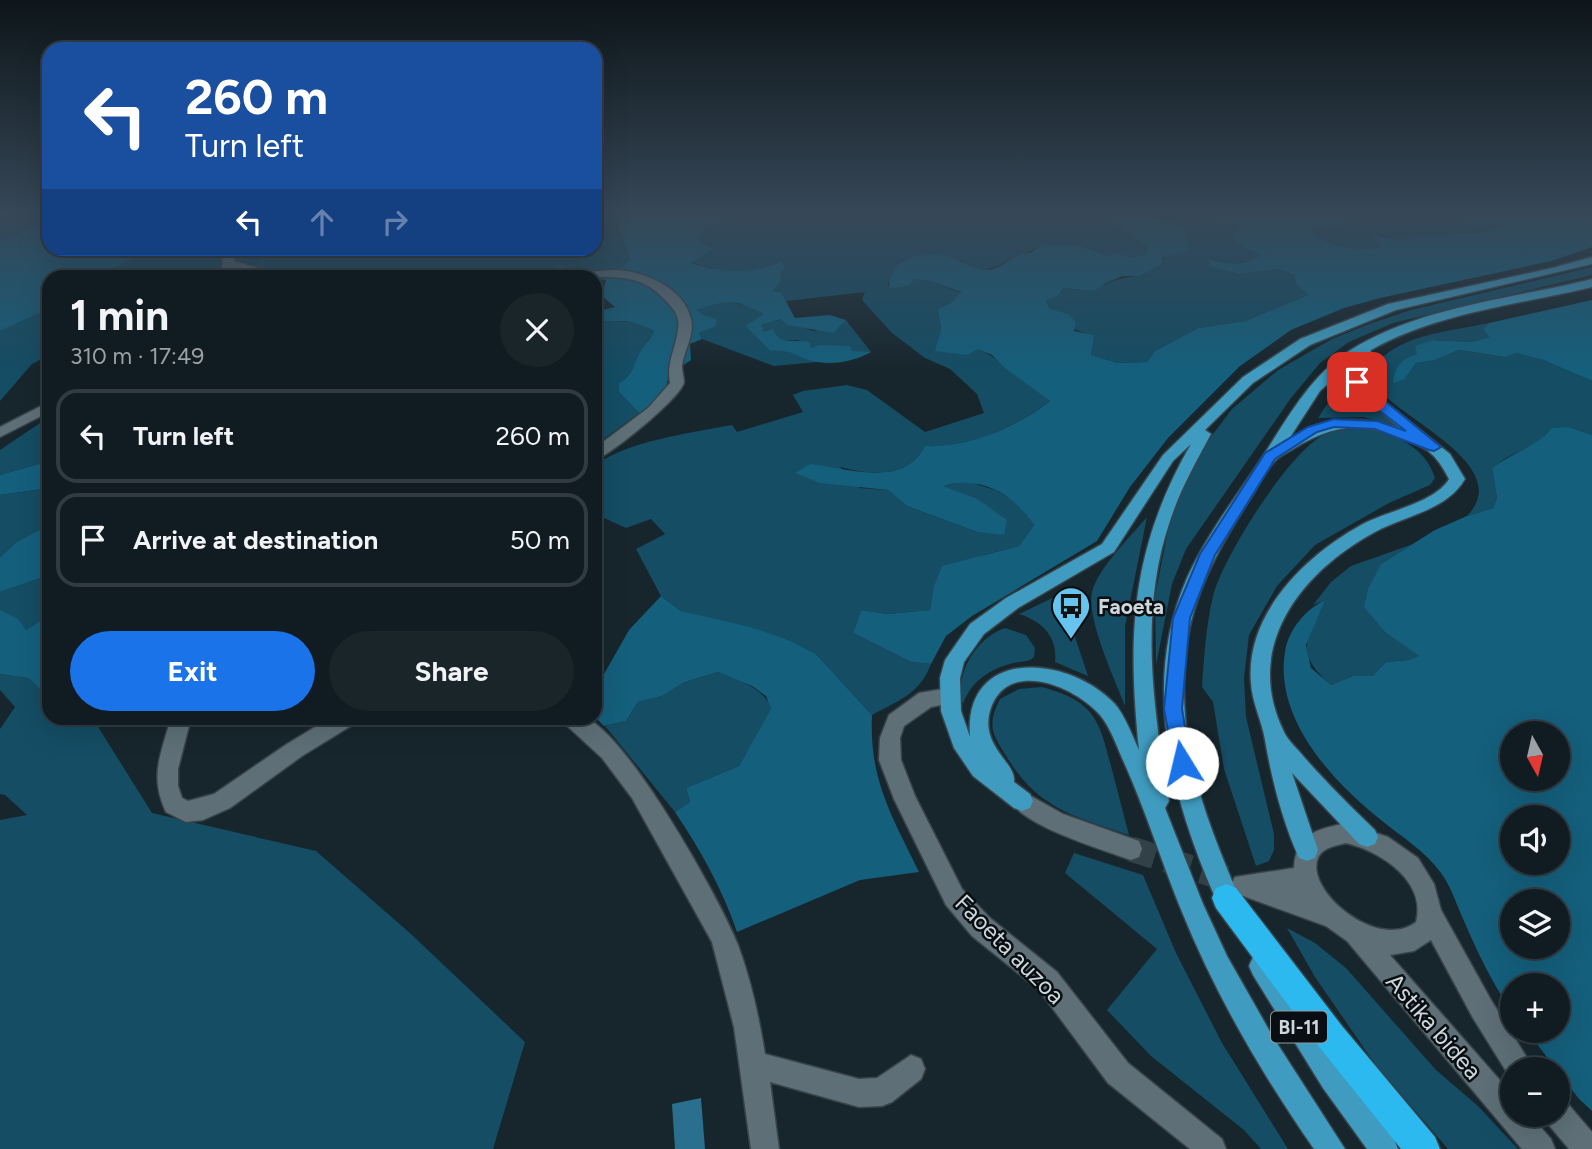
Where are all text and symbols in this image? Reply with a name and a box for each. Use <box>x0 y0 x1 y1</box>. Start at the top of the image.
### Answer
text: 260 m <box>185 67 328 126</box>
icon: left <box>70 70 161 161</box>
text: Turn left <box>185 127 304 165</box>
icon: left <box>230 203 268 241</box>
icon: ahead <box>303 203 341 241</box>
icon: right <box>376 203 414 241</box>
text: 1 min <box>70 290 169 341</box>
button: close <box>500 293 574 367</box>
text: 310 m · 17:49 <box>70 342 204 370</box>
pin <box>1327 352 1387 412</box>
icon: arrive <box>1338 363 1376 401</box>
icon: left <box>74 417 112 455</box>
text: Turn left <box>133 420 234 452</box>
text: 260 m <box>496 420 570 452</box>
icon: arrive <box>74 521 112 559</box>
text: Arrive at destination <box>133 524 378 556</box>
text: 50 m <box>510 524 570 556</box>
bus stop icon: Faoeta <box>1050 585 1092 640</box>
place label: Faoeta <box>1098 594 1164 619</box>
button: Exit <box>70 631 315 711</box>
button: Share <box>329 631 574 711</box>
north arrow <box>1500 721 1570 791</box>
map controls <box>1500 721 1570 1127</box>
position arrow <box>1145 726 1219 800</box>
button: sound <box>1500 805 1570 875</box>
street label: Faoeta auzoa <box>949 888 1071 1010</box>
button: layers <box>1500 889 1570 959</box>
street label: Astika bidea <box>1380 967 1488 1085</box>
button: + <box>1500 973 1570 1043</box>
road number: BI-11 <box>1271 1012 1327 1042</box>
button: − <box>1500 1057 1570 1127</box>

